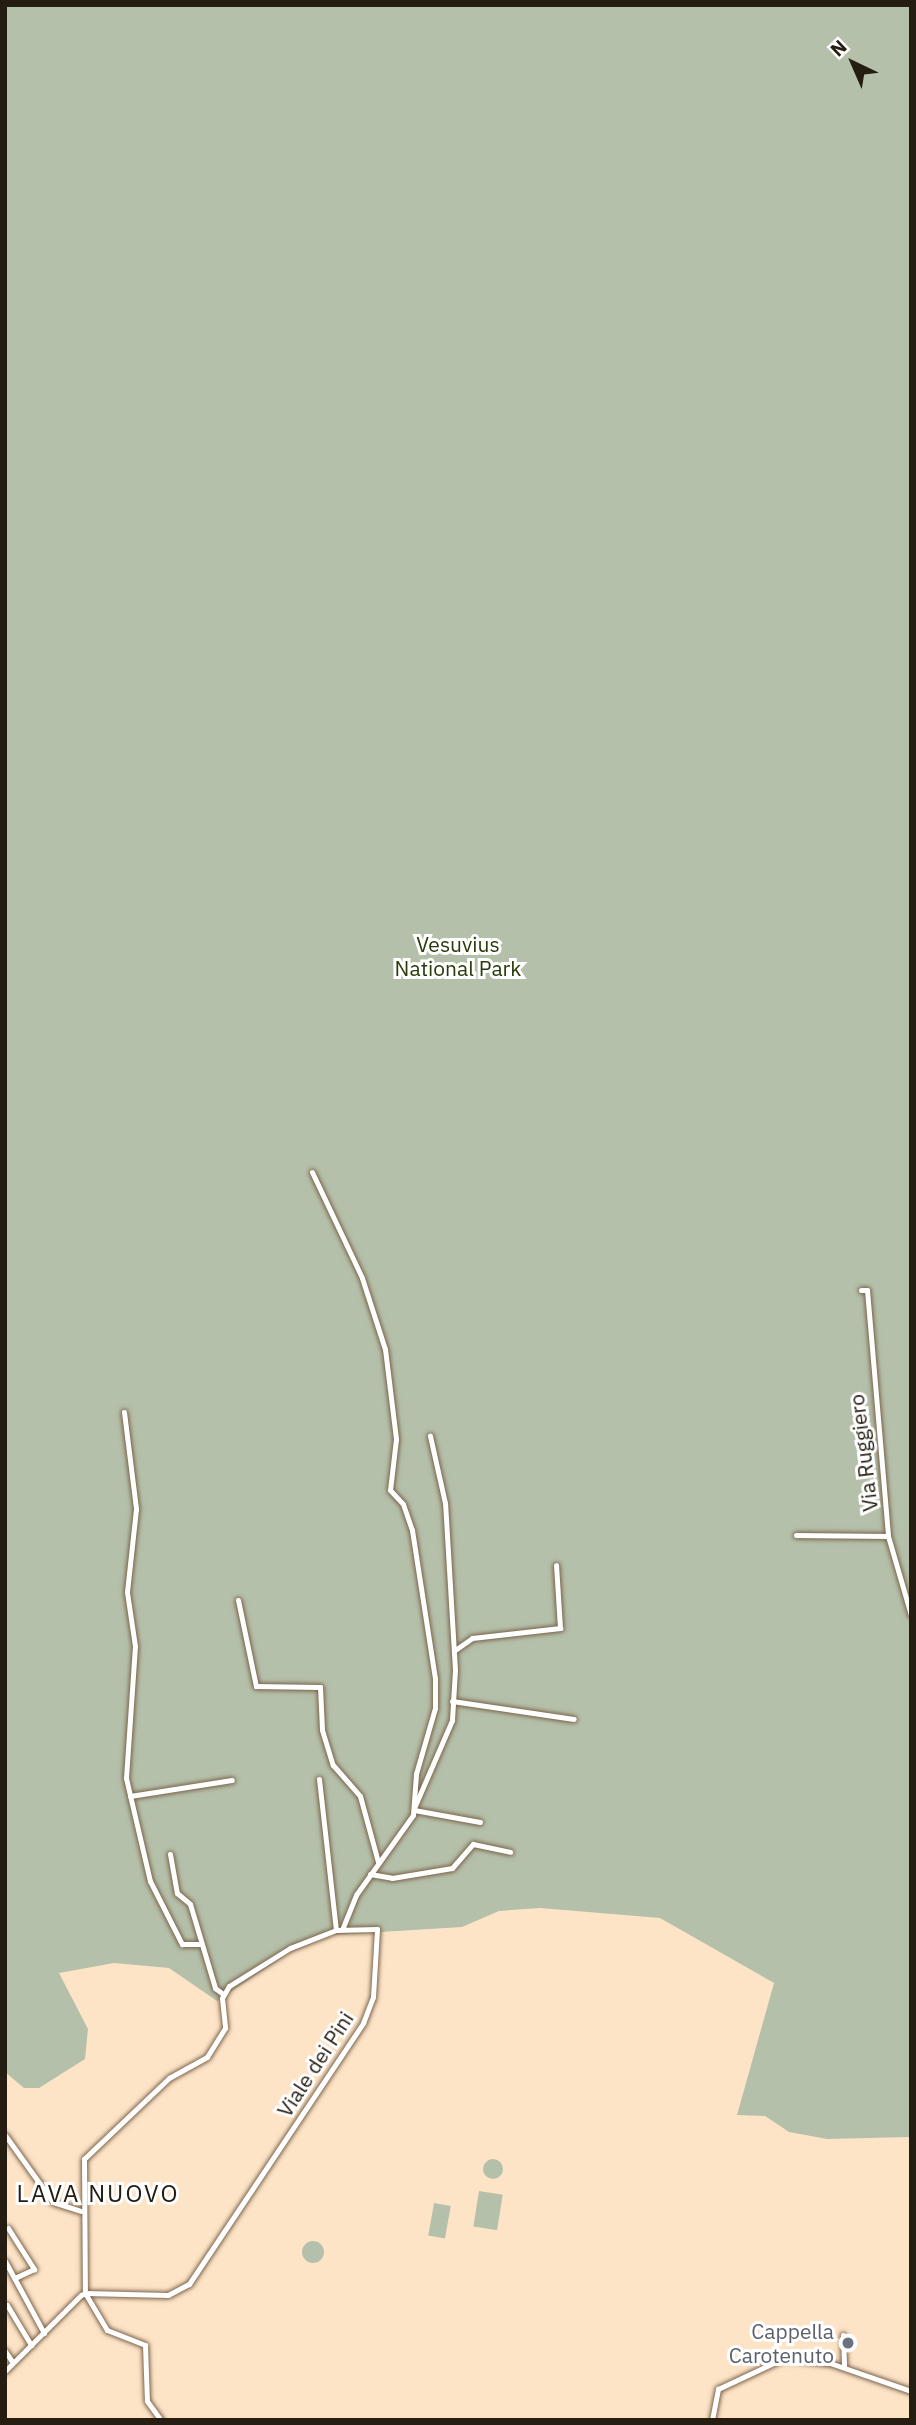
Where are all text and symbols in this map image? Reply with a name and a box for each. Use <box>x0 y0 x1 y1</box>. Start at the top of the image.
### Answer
north arrow <box>818 28 888 98</box>
text: N <box>825 34 852 61</box>
park label: Vesuvius National Park <box>395 931 521 981</box>
street label: Via Ruggiero <box>843 1393 883 1513</box>
street label: Viale dei Pini <box>272 2007 358 2121</box>
district label: LAVA NUOVO <box>18 2180 178 2208</box>
place label: Cappella Carotenuto <box>729 2318 834 2368</box>
marker: Cappella Carotenuto <box>840 2335 856 2351</box>

